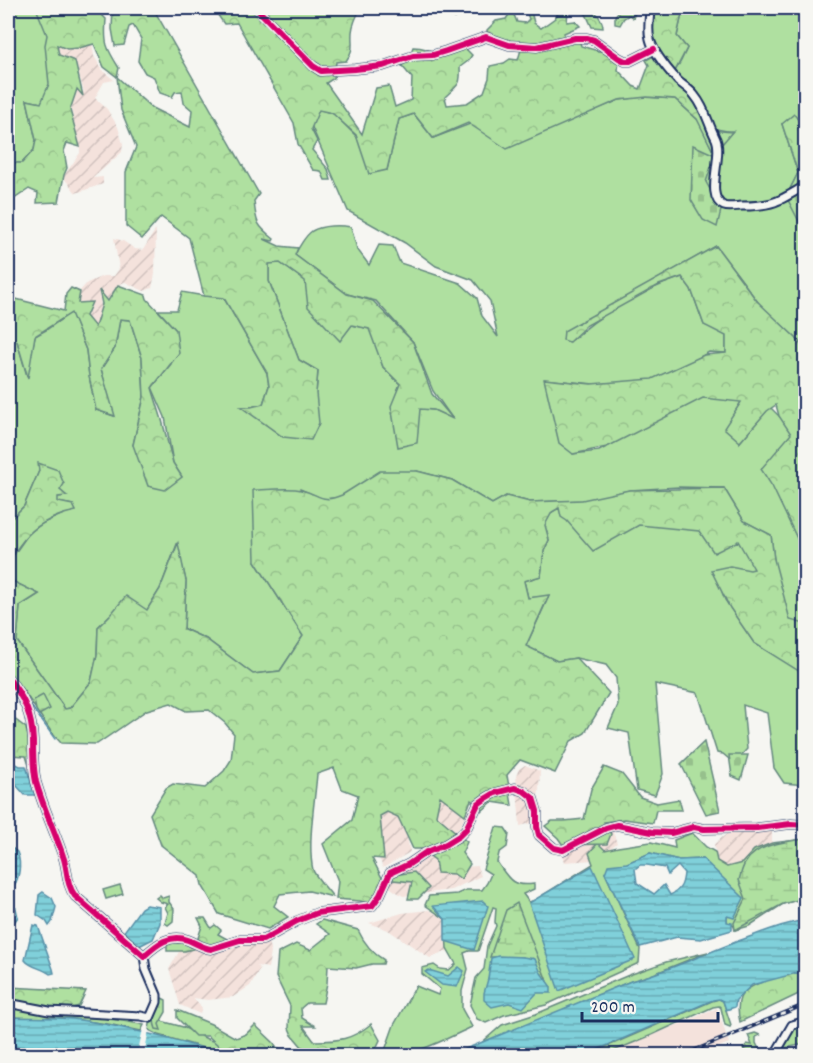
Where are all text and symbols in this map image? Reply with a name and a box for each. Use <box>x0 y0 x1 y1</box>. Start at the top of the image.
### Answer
scale bar <box>582 985 718 1023</box>
text: 200 m <box>591 996 635 1021</box>

